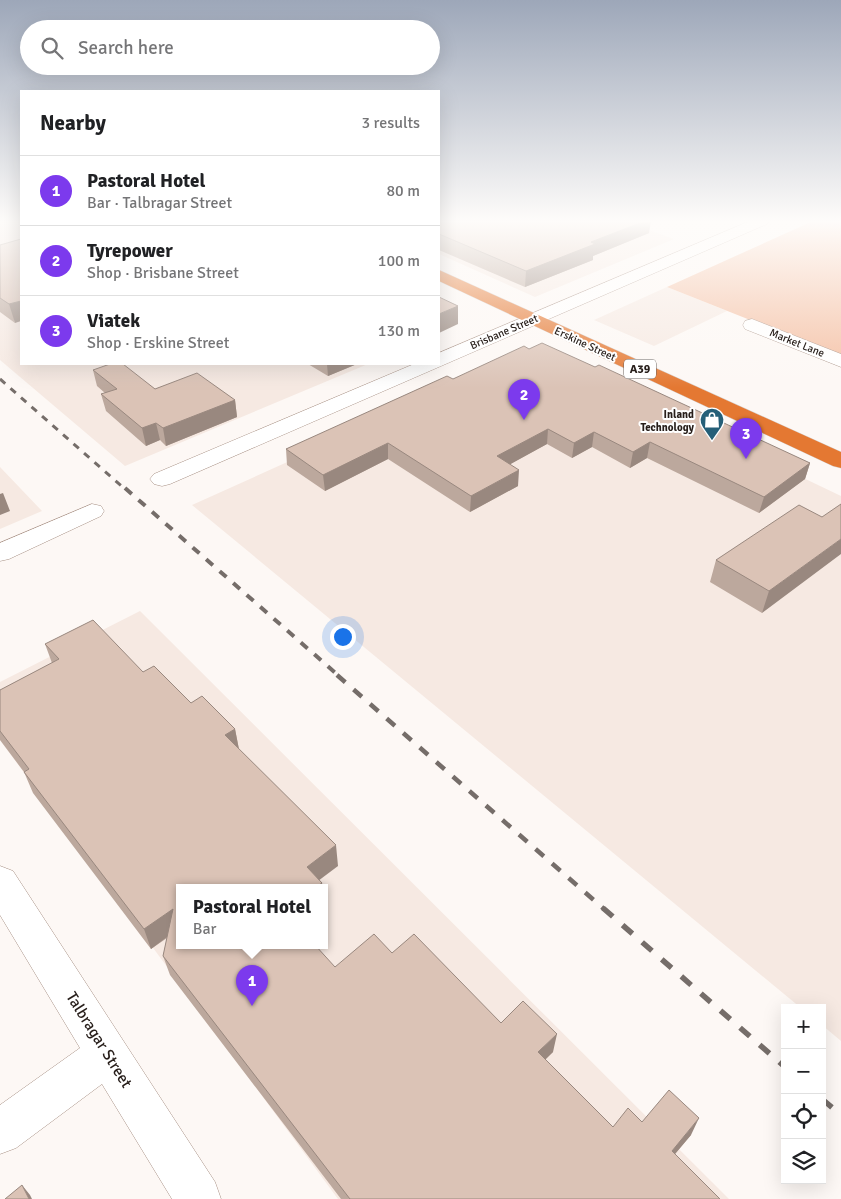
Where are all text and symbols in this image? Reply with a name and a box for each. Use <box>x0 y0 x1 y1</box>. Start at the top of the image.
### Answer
search box <box>20 20 440 75</box>
icon: search <box>38 34 66 62</box>
text: Search here <box>78 36 174 60</box>
text: Nearby <box>40 110 106 136</box>
text: 3 results <box>361 113 420 133</box>
text: Pastoral Hotel <box>87 169 205 193</box>
text: 1 <box>52 181 60 201</box>
text: 80 m <box>386 181 420 201</box>
text: Bar · Talbragar Street <box>87 193 232 213</box>
text: Tyrepower <box>87 239 173 263</box>
text: 2 <box>52 251 60 271</box>
text: 100 m <box>378 251 420 271</box>
text: Shop · Brisbane Street <box>87 263 239 283</box>
text: Viatek <box>87 309 140 333</box>
street label: Brisbane Street <box>468 312 540 352</box>
text: 3 <box>52 321 60 341</box>
text: 130 m <box>378 321 420 341</box>
street label: Erskine Street <box>552 324 618 364</box>
street label: Market Lane <box>768 326 826 360</box>
text: Shop · Erskine Street <box>87 333 229 353</box>
road number: A39 <box>624 359 656 378</box>
pin: 2 <box>508 379 540 420</box>
shop icon: Inland Technology <box>699 407 725 441</box>
place label: Inland Technology <box>640 408 695 434</box>
pin: 3 <box>730 418 762 459</box>
your location <box>330 624 356 650</box>
popup <box>176 884 328 949</box>
text: Pastoral Hotel <box>193 895 311 919</box>
text: Bar <box>193 919 216 939</box>
pin: 1 <box>236 965 268 1006</box>
street label: Talbragar Street <box>62 988 137 1092</box>
map controls <box>781 1004 826 1184</box>
button: + <box>781 1004 826 1049</box>
button: − <box>781 1049 826 1094</box>
button: locate <box>781 1094 826 1139</box>
button: layers <box>781 1139 826 1184</box>

